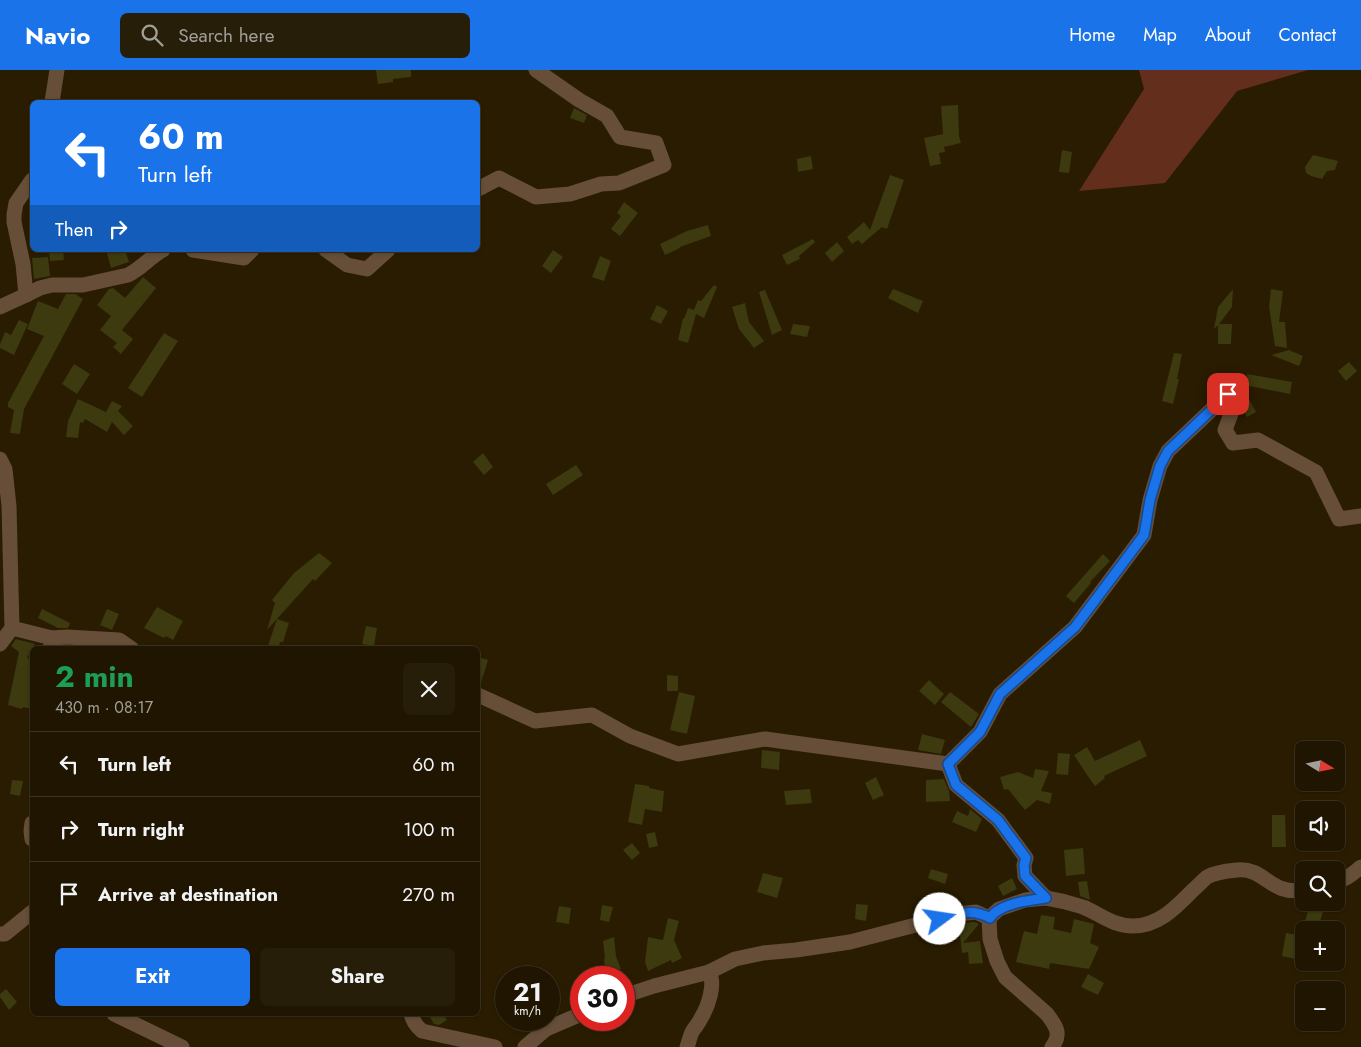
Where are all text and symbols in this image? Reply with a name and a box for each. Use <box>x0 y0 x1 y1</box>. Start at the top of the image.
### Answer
search box <box>120 13 470 58</box>
text: Navio <box>25 18 90 53</box>
icon: search <box>138 21 166 49</box>
text: Search here <box>178 22 274 49</box>
text: Home <box>1069 22 1115 48</box>
text: Map <box>1143 22 1177 48</box>
text: About <box>1205 22 1250 48</box>
text: Contact <box>1278 22 1336 48</box>
text: 60 m <box>138 112 224 162</box>
icon: left <box>55 120 120 185</box>
text: Turn left <box>138 158 212 190</box>
icon: right <box>104 215 132 243</box>
text: Then <box>55 216 94 243</box>
pin <box>1207 373 1249 415</box>
icon: arrive <box>1214 380 1242 408</box>
text: 2 min <box>55 655 134 698</box>
button: close <box>403 663 455 715</box>
text: 430 m · 08:17 <box>55 696 153 719</box>
north arrow <box>1295 741 1345 791</box>
map controls <box>1295 741 1345 1031</box>
icon: left <box>55 750 83 778</box>
text: Turn left <box>98 751 171 778</box>
text: 60 m <box>412 751 455 778</box>
button: sound <box>1295 801 1345 851</box>
icon: right <box>55 815 83 843</box>
text: Turn right <box>98 816 184 843</box>
text: 100 m <box>403 816 455 843</box>
button: search <box>1295 861 1345 911</box>
icon: arrive <box>55 880 83 908</box>
text: Arrive at destination <box>98 881 278 908</box>
text: 270 m <box>402 881 455 908</box>
position arrow <box>913 892 965 944</box>
button: + <box>1295 921 1345 971</box>
button: Exit <box>55 948 250 1006</box>
button: Share <box>260 948 455 1006</box>
speed limit sign: 30 <box>570 966 635 1031</box>
text: 21 <box>513 974 542 1010</box>
button: − <box>1295 981 1345 1031</box>
text: km/h <box>514 1002 541 1020</box>

